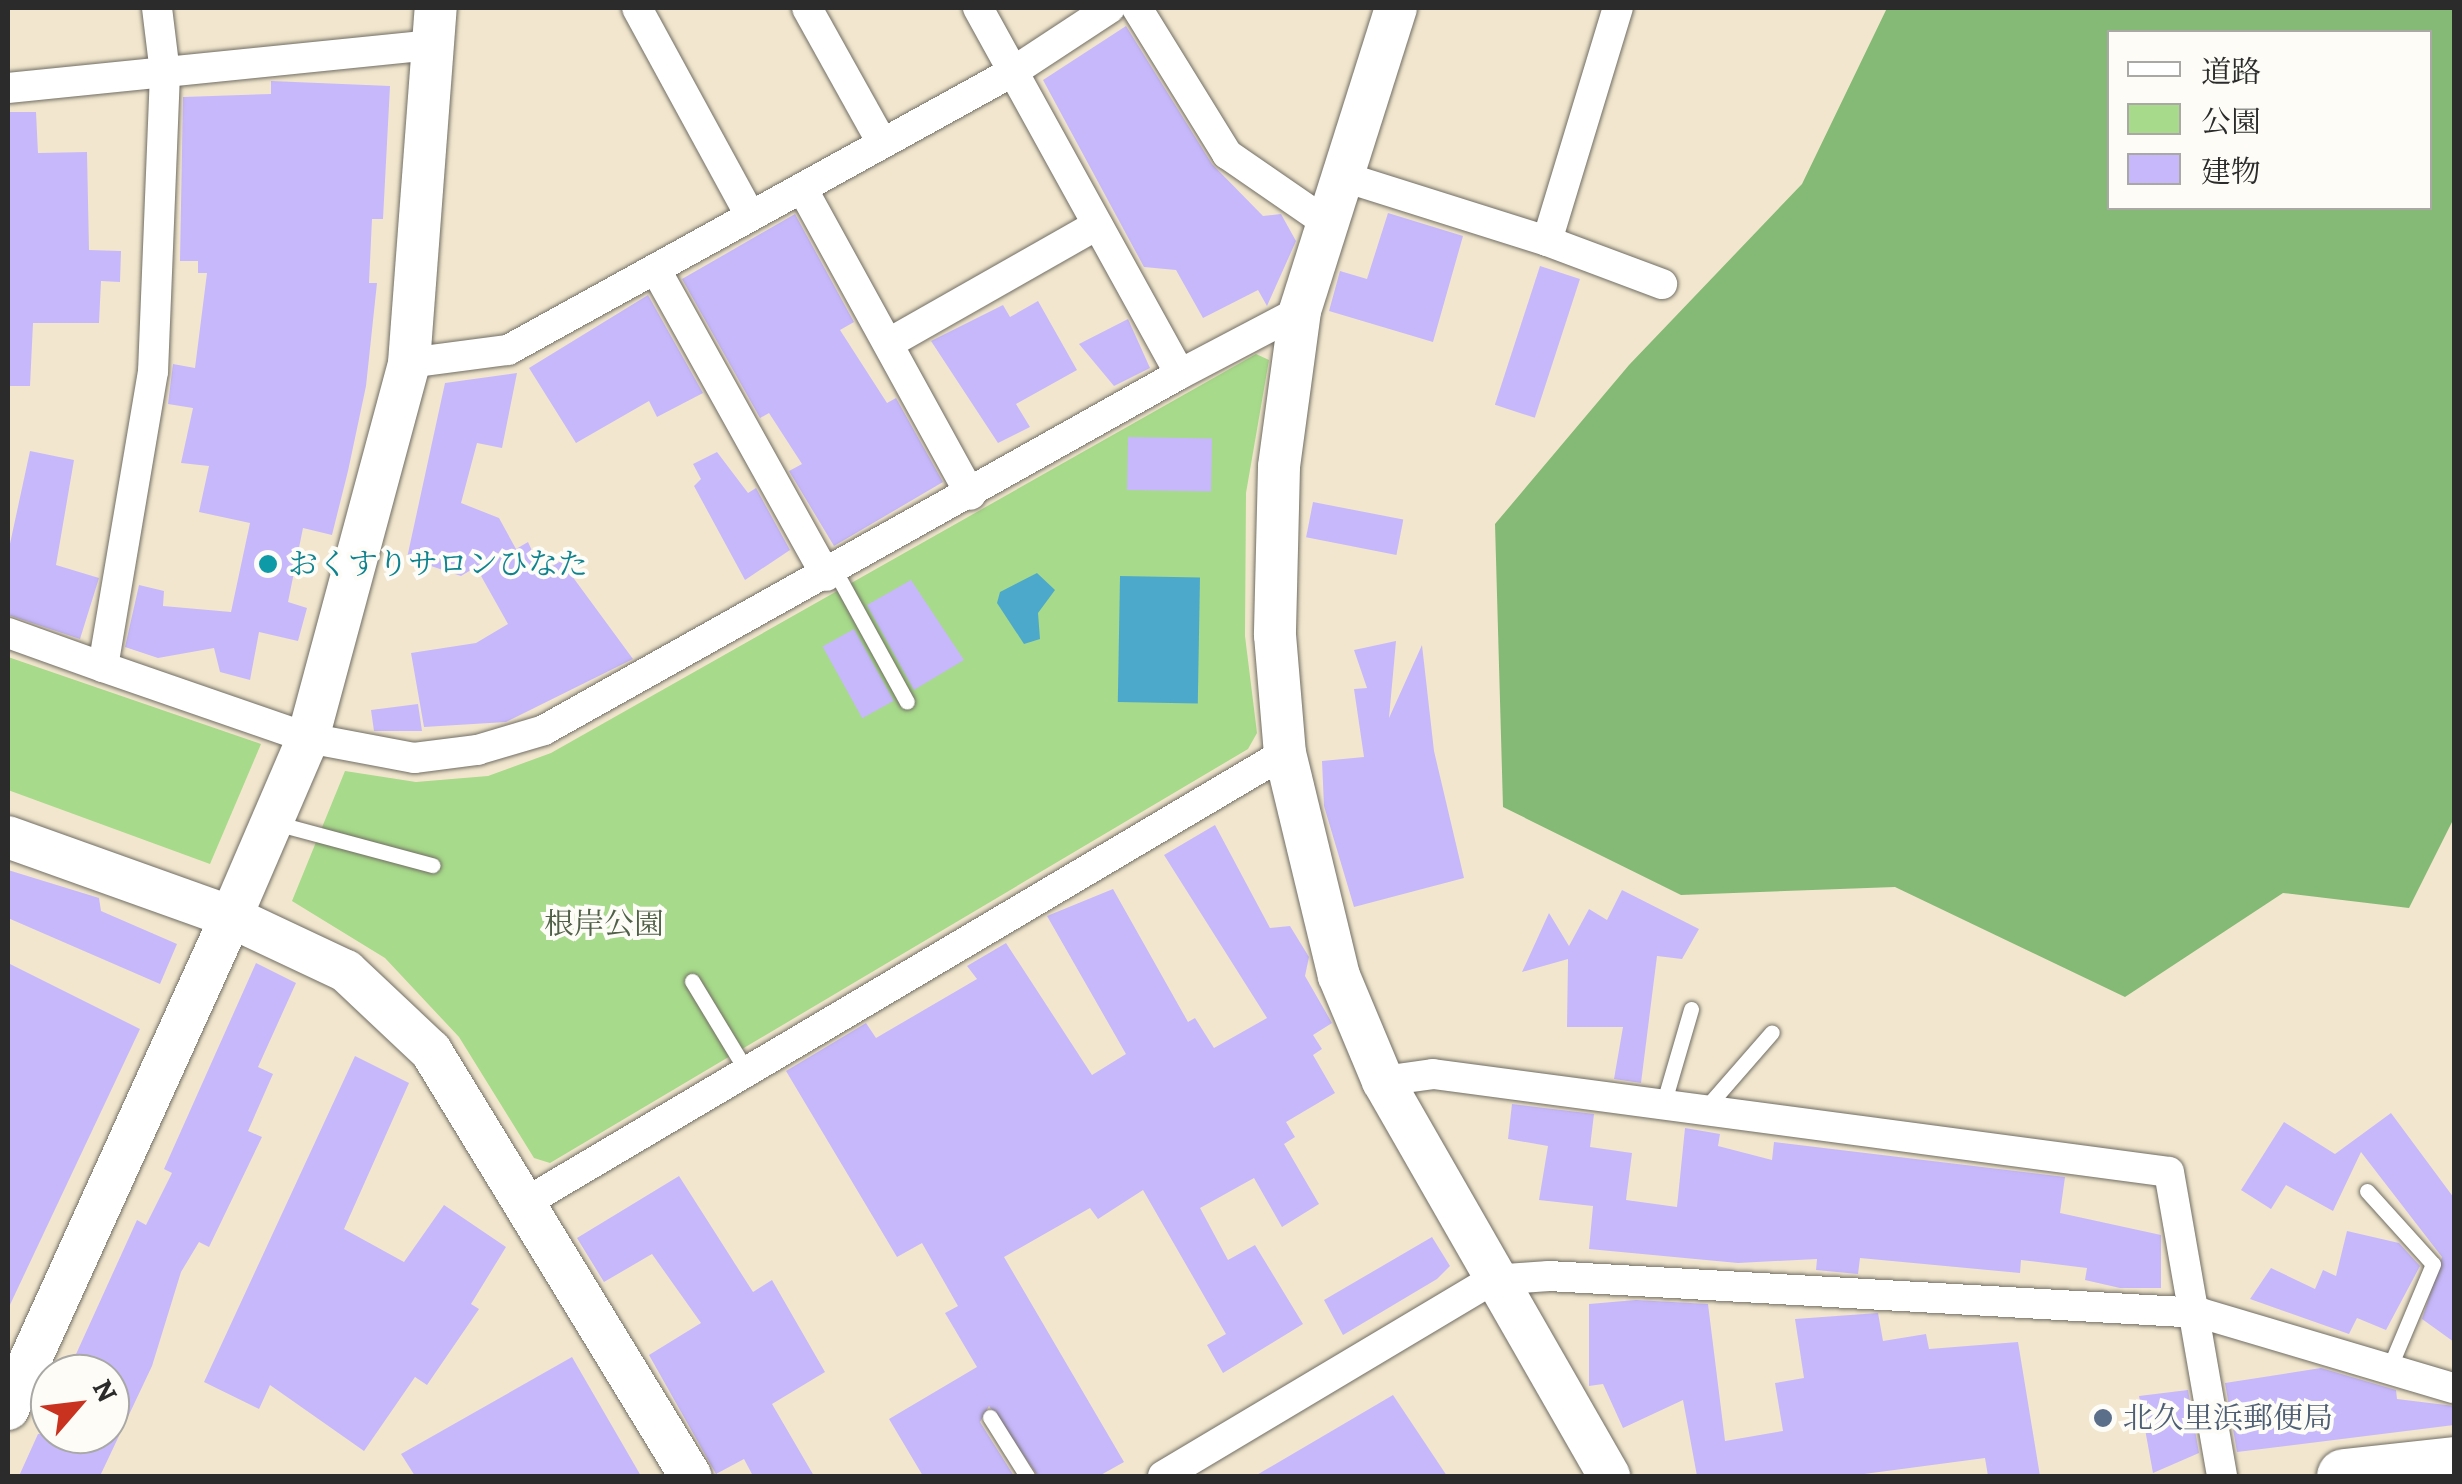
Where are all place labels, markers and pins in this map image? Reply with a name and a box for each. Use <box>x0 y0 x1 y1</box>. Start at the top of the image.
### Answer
place label: おくすりサロンひなた <box>288 546 588 582</box>
marker: おくすりサロンひなた <box>257 553 279 575</box>
place label: 北久里浜郵便局 <box>2123 1400 2333 1436</box>
marker: 北久里浜郵便局 <box>2092 1407 2114 1429</box>

